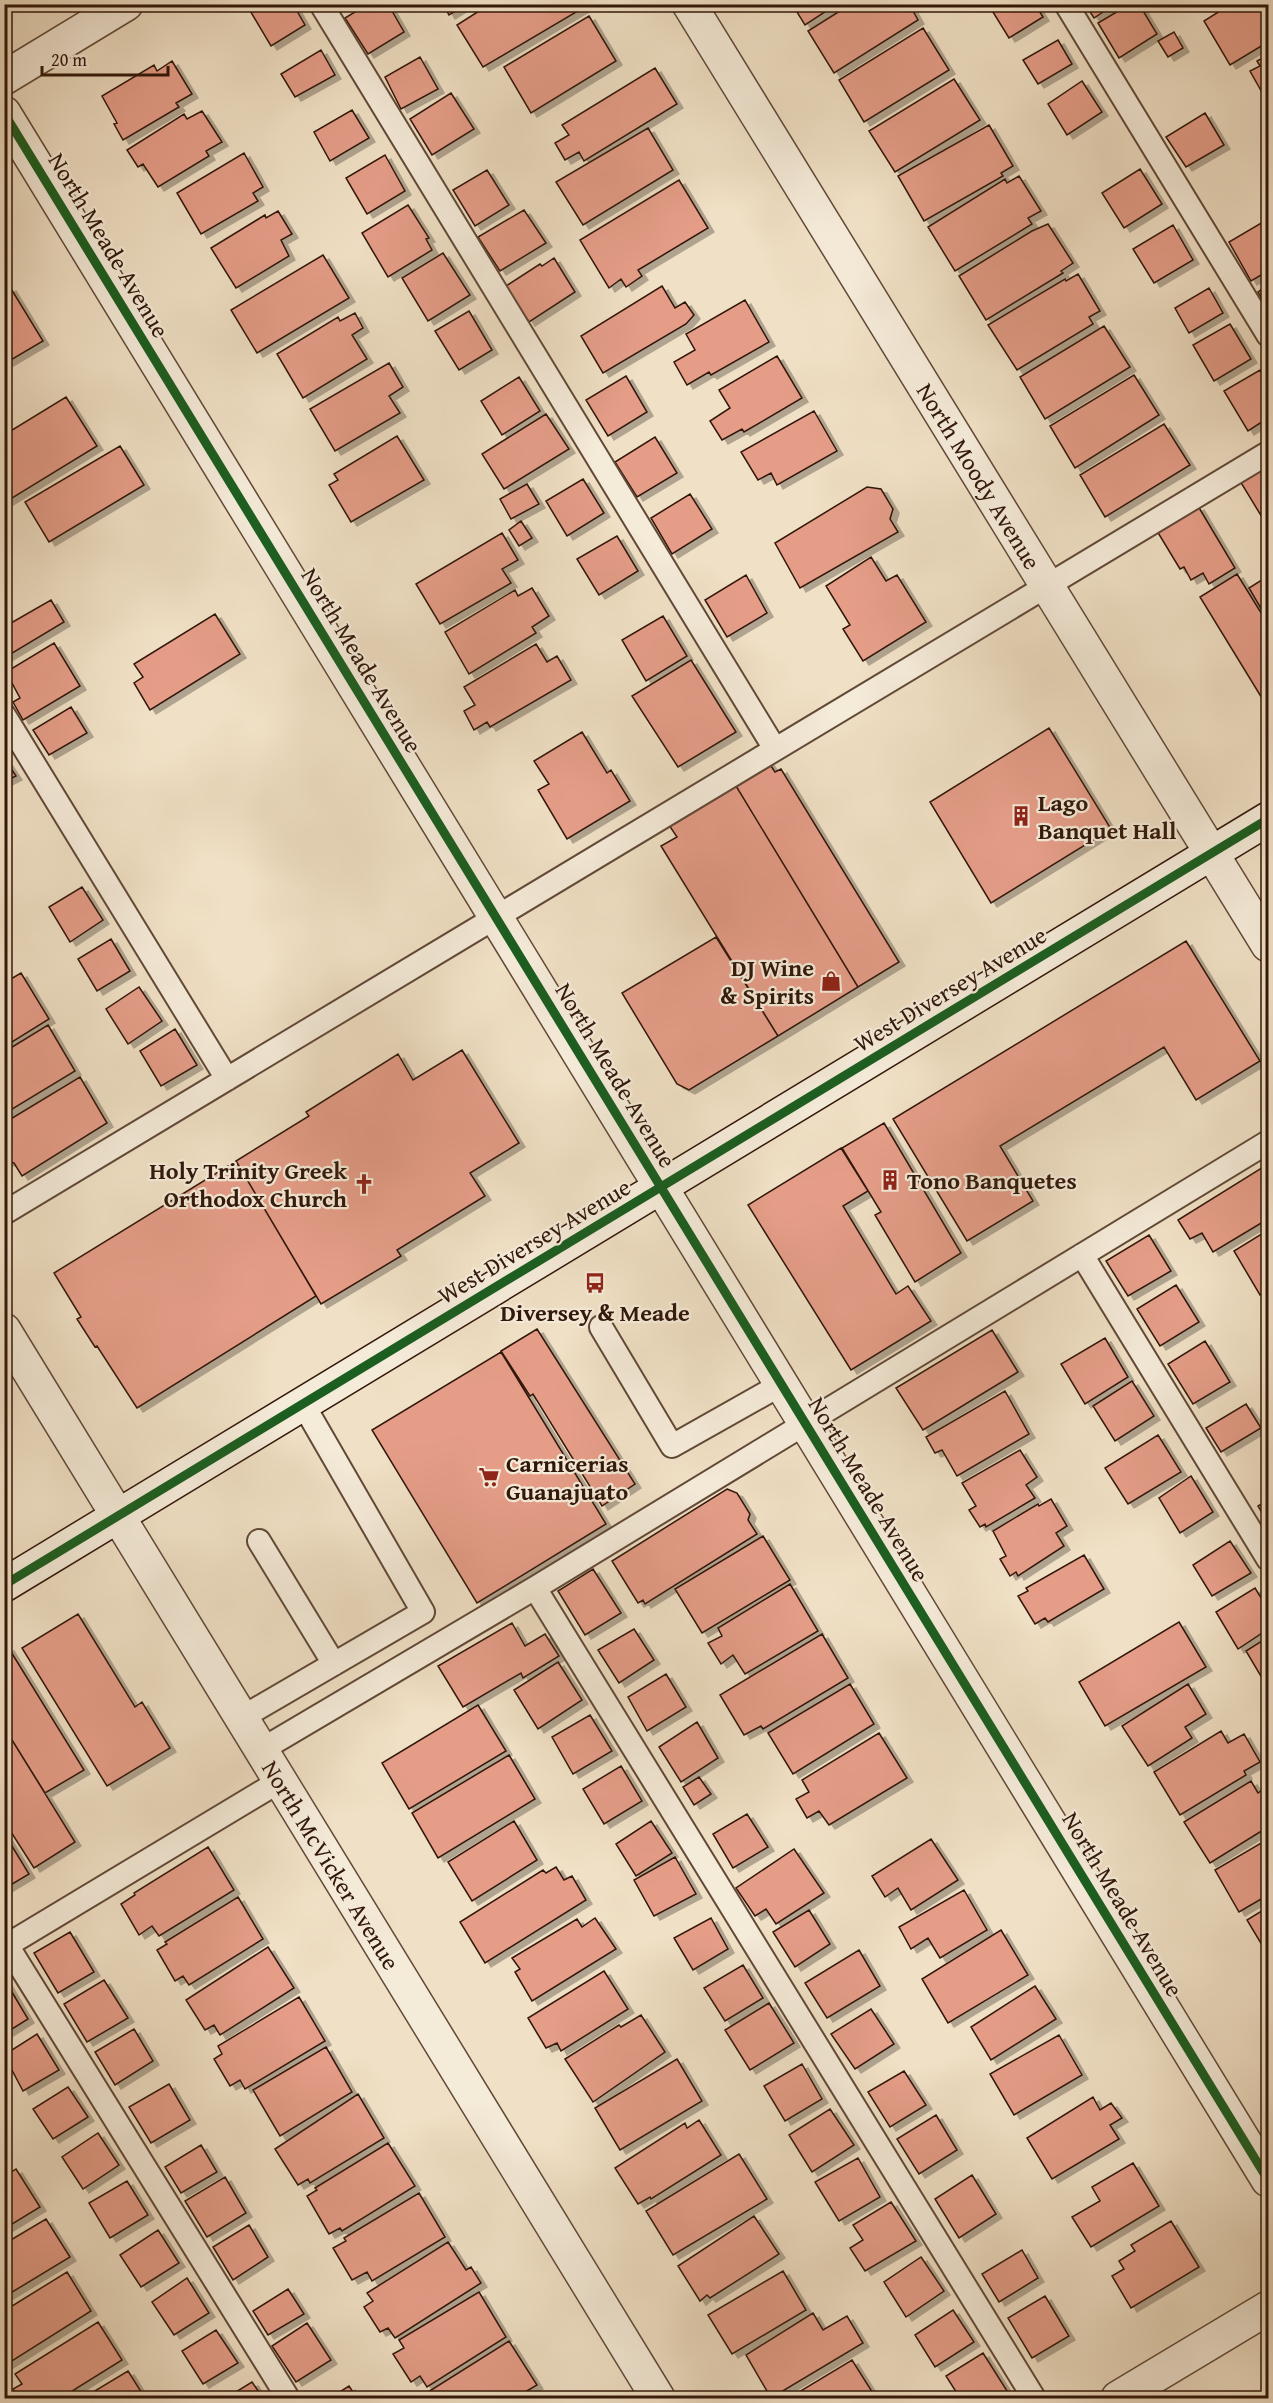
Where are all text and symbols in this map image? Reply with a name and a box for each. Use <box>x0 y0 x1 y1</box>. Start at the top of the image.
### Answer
scale bar <box>42 39 168 77</box>
text: 20 m <box>51 46 87 73</box>
street label: North Meade Avenue <box>40 146 178 344</box>
street label: North Moody Avenue <box>909 376 1050 576</box>
street label: North Meade Avenue <box>293 561 431 759</box>
place label: Lago Banquet Hall <box>1038 785 1177 848</box>
building icon: Lago Banquet Hall <box>1009 804 1033 828</box>
street label: West Diversey Avenue <box>847 917 1053 1061</box>
place label: DJ Wine & Spirits <box>720 950 814 1013</box>
shop icon: DJ Wine & Spirits <box>819 969 843 993</box>
street label: North Meade Avenue <box>547 976 685 1174</box>
place label: Holy Trinity Greek Orthodox Church <box>149 1153 347 1216</box>
place label: Tono Banquetes <box>907 1163 1077 1198</box>
building icon: Tono Banquetes <box>878 1168 902 1192</box>
street label: West Diversey Avenue <box>431 1169 637 1313</box>
church icon: Holy Trinity Greek Orthodox Church <box>352 1172 376 1196</box>
bus stop icon: Diversey & Meade <box>583 1271 607 1295</box>
place label: Diversey & Meade <box>500 1295 690 1330</box>
street label: North Meade Avenue <box>800 1390 938 1588</box>
place label: Carnicerias Guanajuato <box>506 1446 628 1509</box>
supermarket icon: Carnicerias Guanajuato <box>477 1465 501 1489</box>
street label: North McVicker Avenue <box>254 1753 409 1976</box>
street label: North Meade Avenue <box>1054 1805 1192 2003</box>

